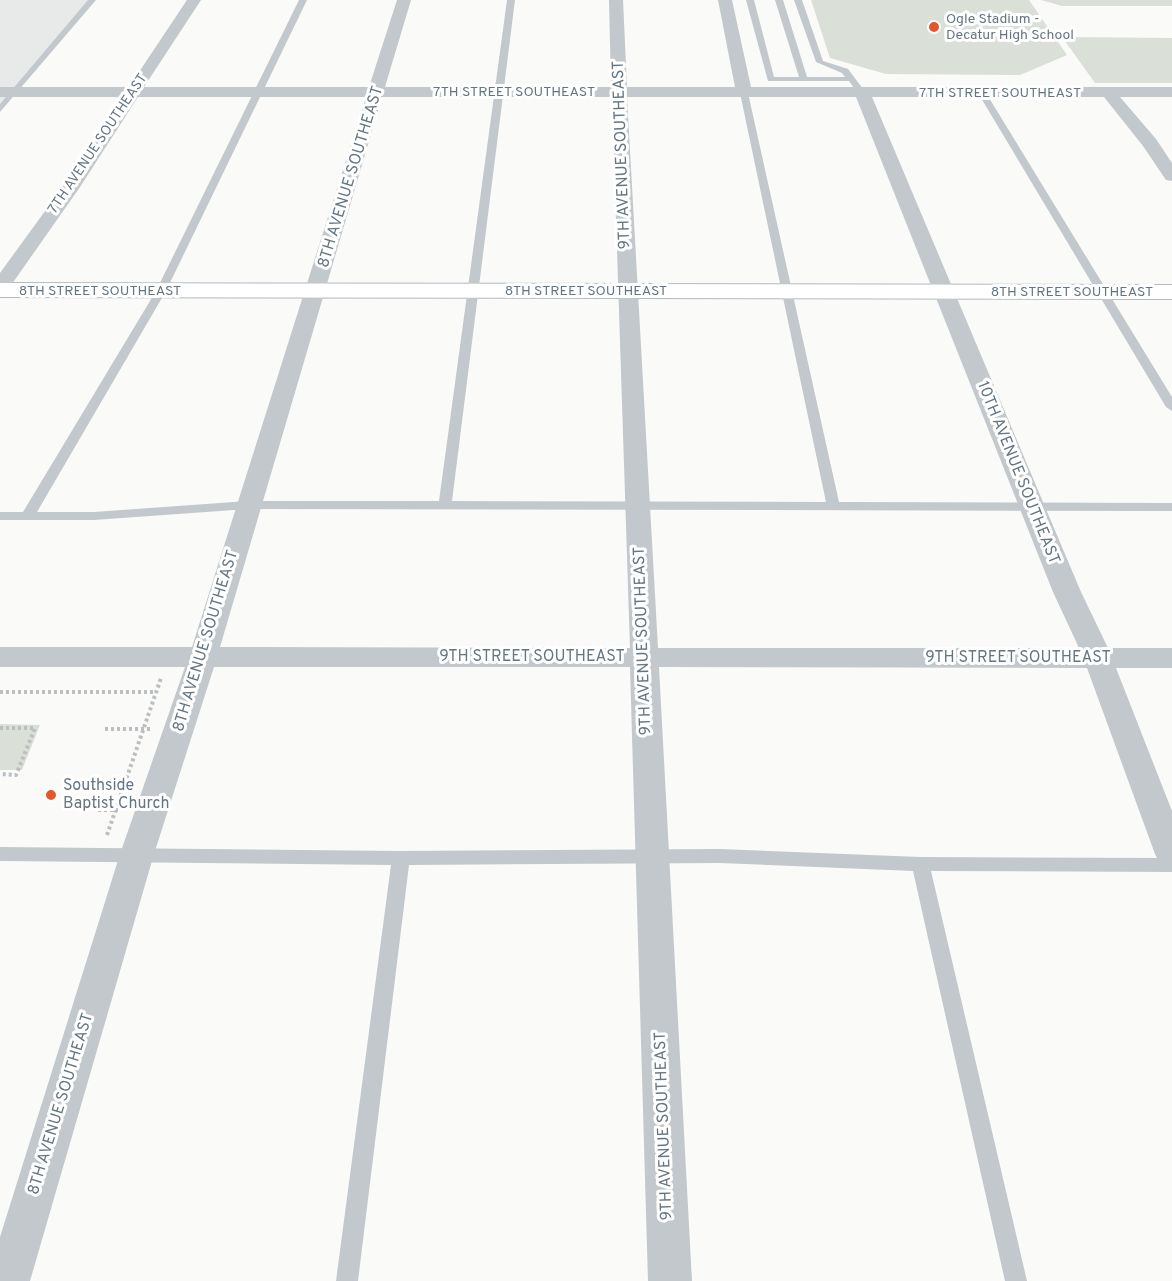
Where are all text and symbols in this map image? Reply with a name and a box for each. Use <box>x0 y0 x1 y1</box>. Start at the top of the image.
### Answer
place label: Ogle Stadium - Decatur High School <box>946 11 1074 44</box>
marker: Ogle Stadium - Decatur High School <box>927 20 941 34</box>
street label: 9TH AVENUE SOUTHEAST <box>609 60 635 250</box>
street label: 7TH AVENUE SOUTHEAST <box>45 71 151 217</box>
street label: 8TH AVENUE SOUTHEAST <box>314 84 388 270</box>
street label: 7TH STREET SOUTHEAST <box>433 84 595 101</box>
street label: 7TH STREET SOUTHEAST <box>919 85 1081 102</box>
street label: 8TH STREET SOUTHEAST <box>19 283 181 300</box>
street label: 8TH STREET SOUTHEAST <box>505 283 667 300</box>
street label: 8TH STREET SOUTHEAST <box>991 284 1153 301</box>
street label: 10TH AVENUE SOUTHEAST <box>972 379 1064 567</box>
street label: 9TH AVENUE SOUTHEAST <box>630 546 656 736</box>
street label: 8TH AVENUE SOUTHEAST <box>169 548 243 734</box>
street label: 9TH STREET SOUTHEAST <box>439 647 625 667</box>
street label: 9TH STREET SOUTHEAST <box>925 648 1111 668</box>
place label: Southside Baptist Church <box>63 776 169 814</box>
marker: Southside Baptist Church <box>44 788 58 802</box>
street label: 8TH AVENUE SOUTHEAST <box>24 1011 98 1197</box>
street label: 9TH AVENUE SOUTHEAST <box>651 1031 677 1221</box>

